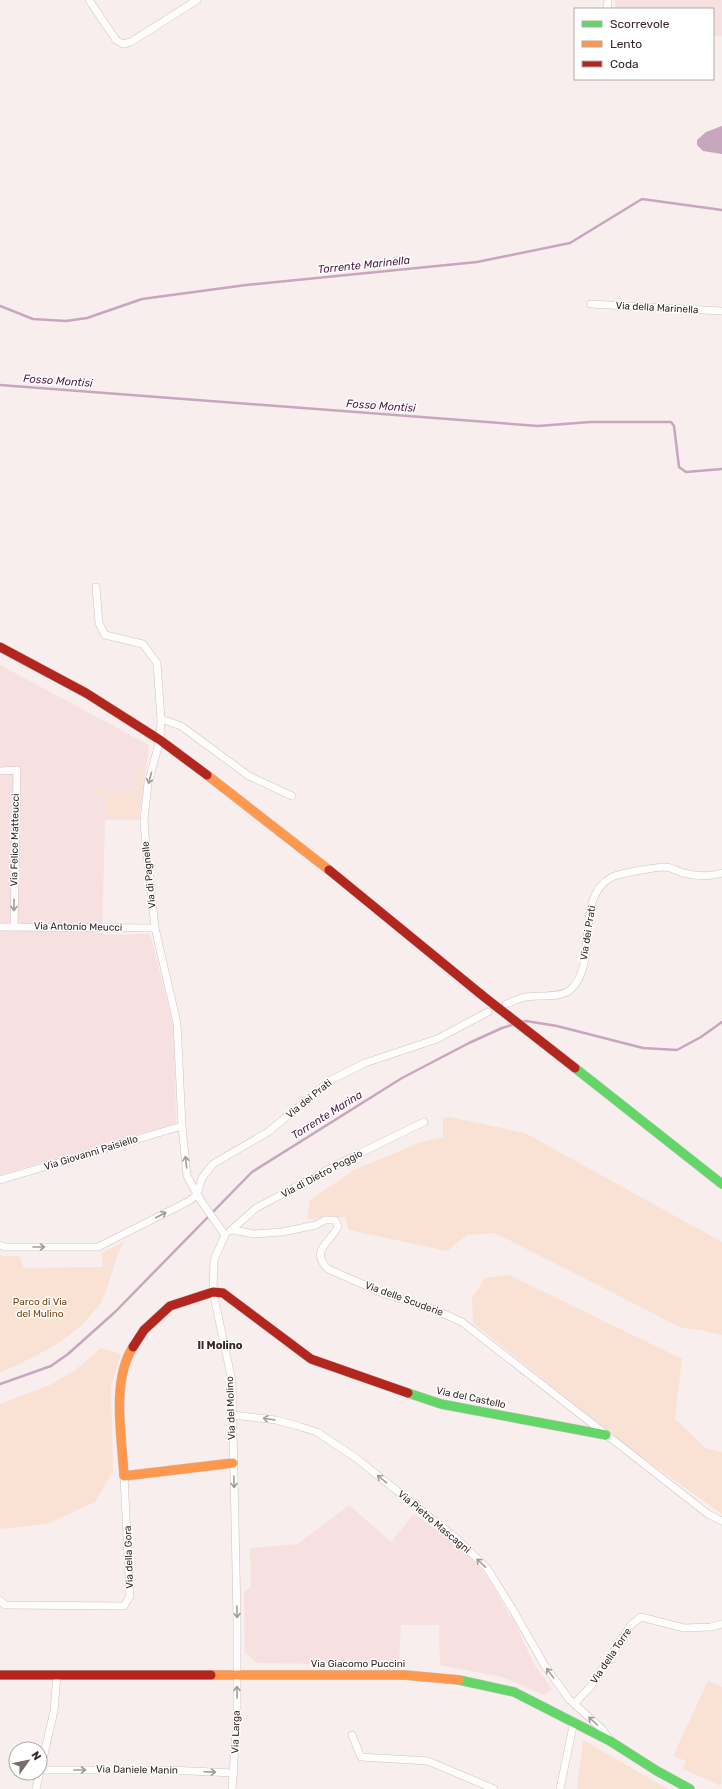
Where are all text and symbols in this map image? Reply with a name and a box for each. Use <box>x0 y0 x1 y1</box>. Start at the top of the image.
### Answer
legend <box>574 8 714 80</box>
text: Scorrevole <box>610 17 670 31</box>
text: Lento <box>610 37 642 51</box>
text: Coda <box>610 57 639 71</box>
water label: Torrente Marinella <box>317 254 411 276</box>
street label: Via della Marinella <box>615 300 699 316</box>
water label: Fosso Montisi <box>23 372 94 390</box>
water label: Fosso Montisi <box>346 397 417 415</box>
one-way arrow <box>146 771 153 784</box>
street label: Via Felice Matteucci <box>8 793 22 887</box>
street label: Via di Pagnelle <box>139 840 159 909</box>
one-way arrow <box>10 898 18 911</box>
street label: Via dei Prati <box>578 905 598 961</box>
street label: Via Antonio Meucci <box>34 920 122 934</box>
street label: Via dei Prati <box>284 1077 334 1121</box>
water label: Torrente Marina <box>289 1088 365 1142</box>
street label: Via Giovanni Paisiello <box>43 1133 140 1173</box>
street label: Via di Dietro Poggio <box>279 1147 365 1201</box>
one-way arrow <box>182 1156 189 1169</box>
one-way arrow <box>155 1211 167 1218</box>
one-way arrow <box>32 1243 45 1251</box>
street label: Via delle Scuderie <box>363 1279 445 1319</box>
park label: Parco di Via del Mulino <box>13 1296 67 1320</box>
district label: Il Molino <box>198 1339 243 1352</box>
street label: Via del Molino <box>224 1376 238 1440</box>
street label: Via del Castello <box>435 1385 507 1411</box>
one-way arrow <box>263 1415 276 1423</box>
one-way arrow <box>230 1475 238 1488</box>
one-way arrow <box>377 1475 387 1484</box>
street label: Via Pietro Mascagni <box>395 1488 473 1556</box>
street label: Via della Gora <box>122 1525 136 1589</box>
one-way arrow <box>476 1558 486 1568</box>
one-way arrow <box>233 1605 241 1618</box>
street label: Via della Torre <box>588 1625 634 1686</box>
street label: Via Giacomo Puccini <box>311 1658 405 1670</box>
one-way arrow <box>546 1668 554 1679</box>
one-way arrow <box>233 1686 241 1699</box>
street label: Via Larga <box>229 1710 243 1754</box>
one-way arrow <box>588 1717 598 1726</box>
north arrow <box>8 1741 48 1781</box>
text: N <box>28 1749 44 1763</box>
street label: Via Daniele Manin <box>96 1763 178 1777</box>
one-way arrow <box>73 1766 86 1774</box>
one-way arrow <box>203 1768 216 1776</box>

